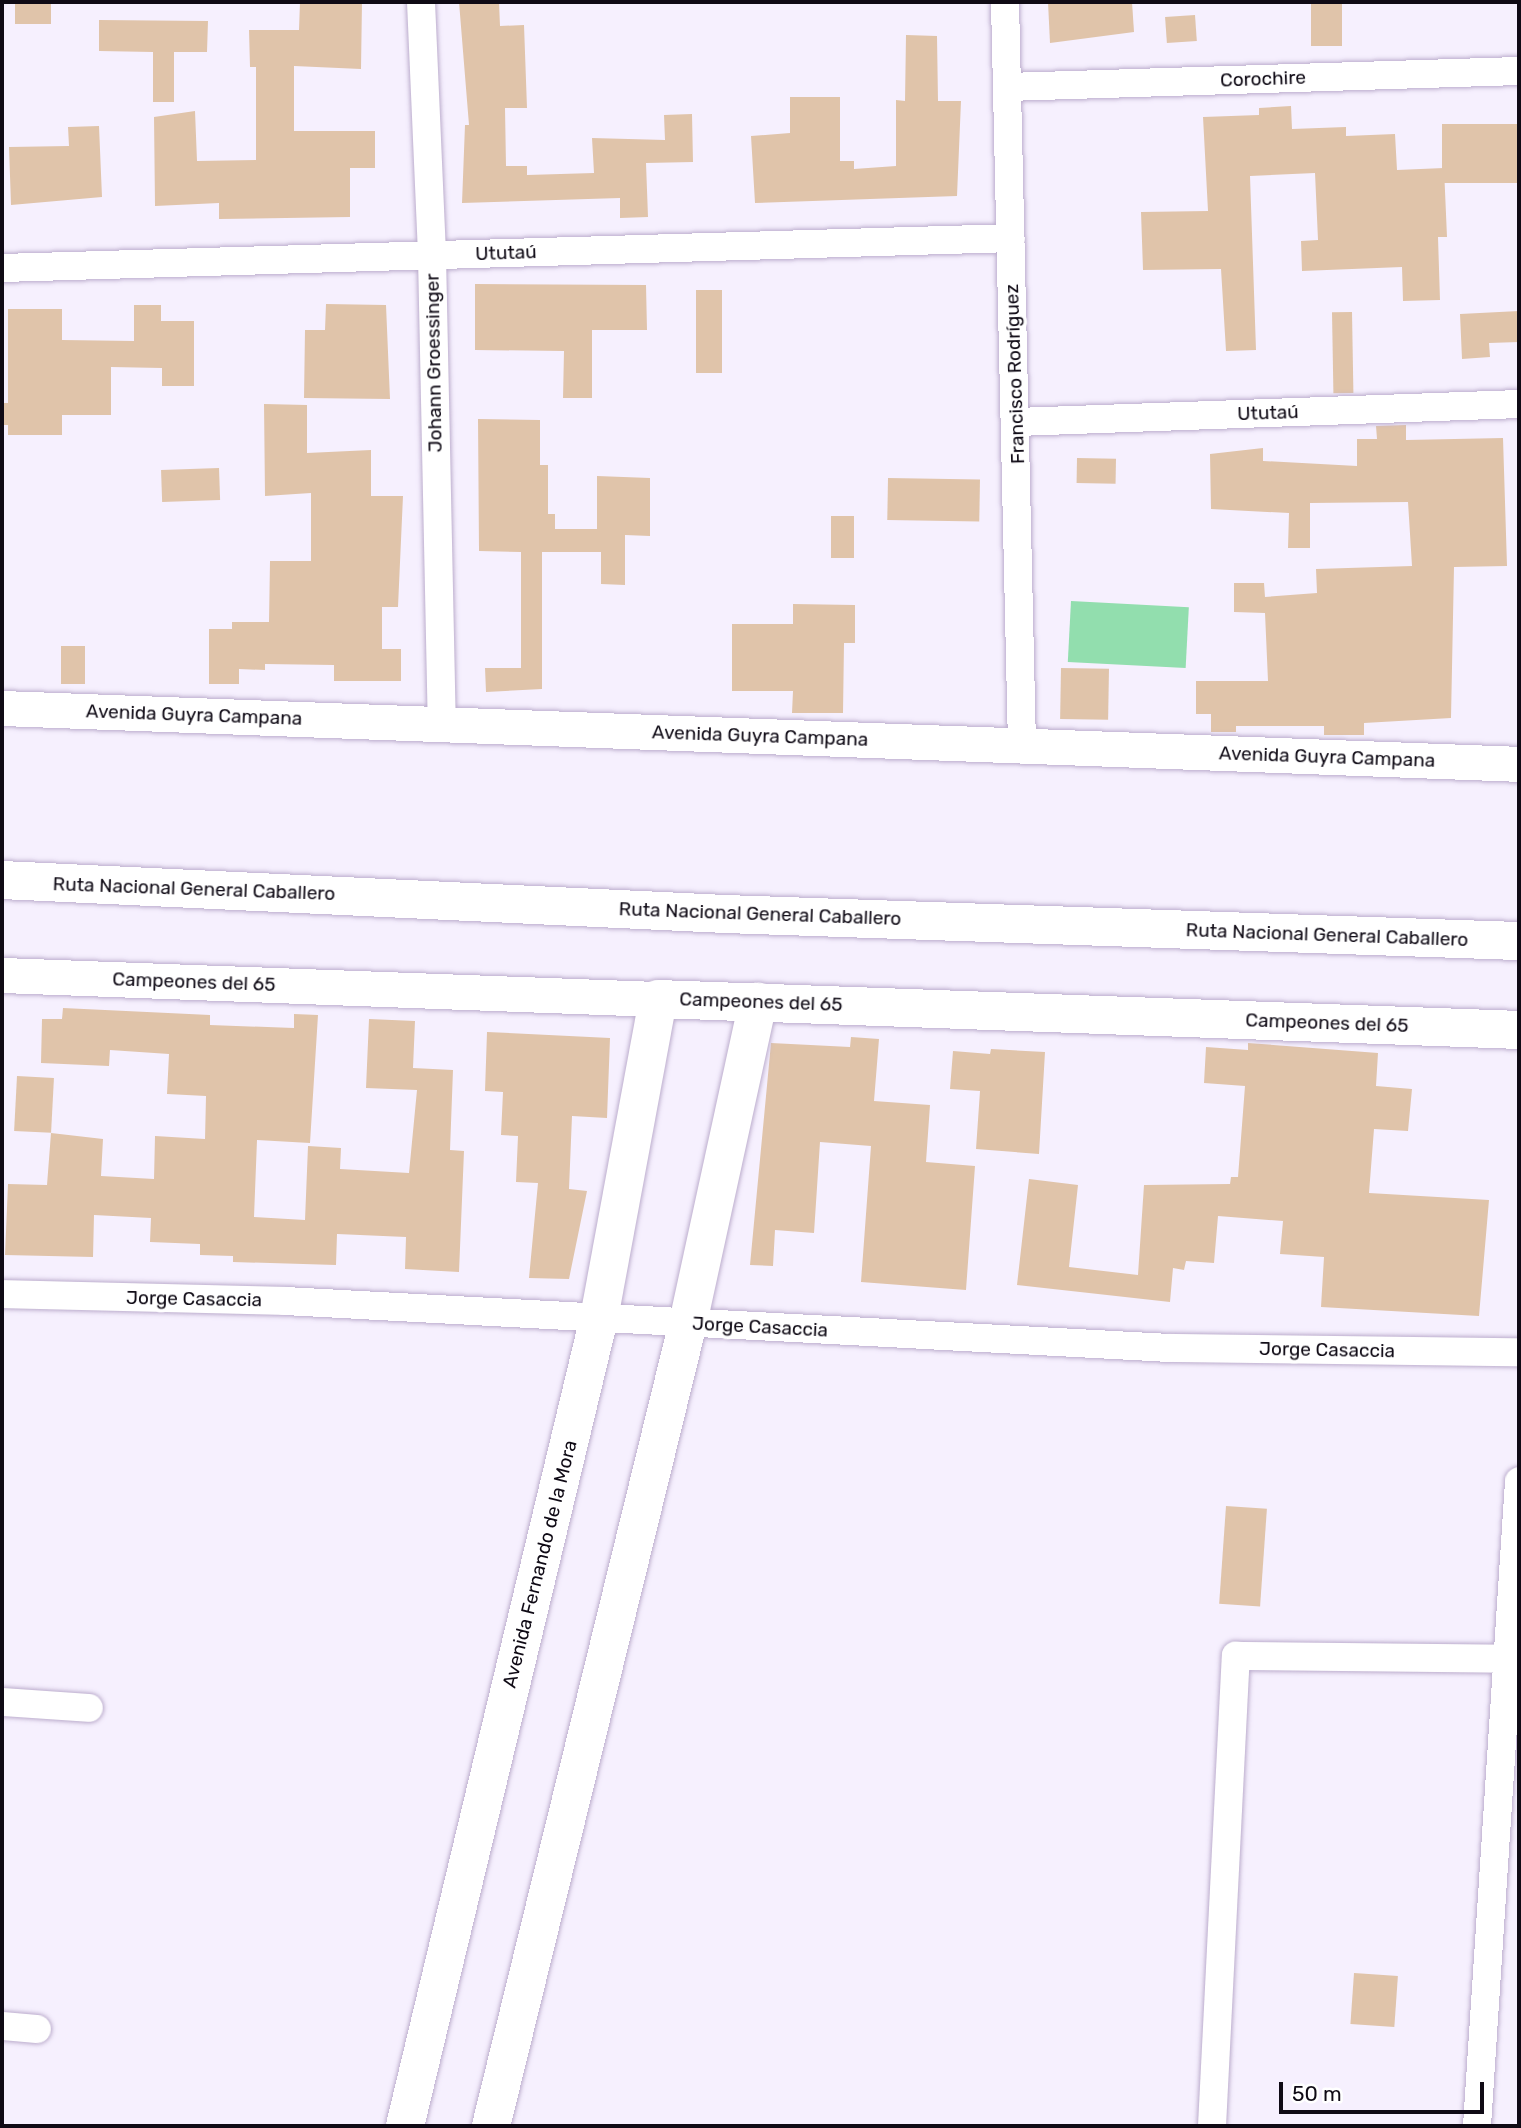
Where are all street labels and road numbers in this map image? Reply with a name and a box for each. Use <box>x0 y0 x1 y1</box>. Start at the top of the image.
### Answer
street label: Corochire <box>1220 66 1306 92</box>
street label: Ututaú <box>475 241 537 265</box>
street label: Johann Groessinger <box>421 273 447 453</box>
street label: Francisco Rodríguez <box>1000 284 1030 464</box>
street label: Ututaú <box>1237 401 1299 425</box>
street label: Avenida Guyra Campana <box>85 700 303 730</box>
street label: Avenida Guyra Campana <box>651 721 869 751</box>
street label: Avenida Guyra Campana <box>1218 742 1436 772</box>
street label: Ruta Nacional General Caballero <box>52 873 336 905</box>
street label: Ruta Nacional General Caballero <box>618 898 902 930</box>
street label: Ruta Nacional General Caballero <box>1185 919 1469 951</box>
street label: Campeones del 65 <box>112 968 276 996</box>
street label: Campeones del 65 <box>679 988 843 1016</box>
street label: Campeones del 65 <box>1245 1009 1409 1037</box>
street label: Jorge Casaccia <box>126 1286 262 1312</box>
street label: Jorge Casaccia <box>692 1312 828 1342</box>
street label: Jorge Casaccia <box>1259 1337 1395 1363</box>
street label: Avenida Fernando de la Mora <box>498 1438 582 1690</box>

